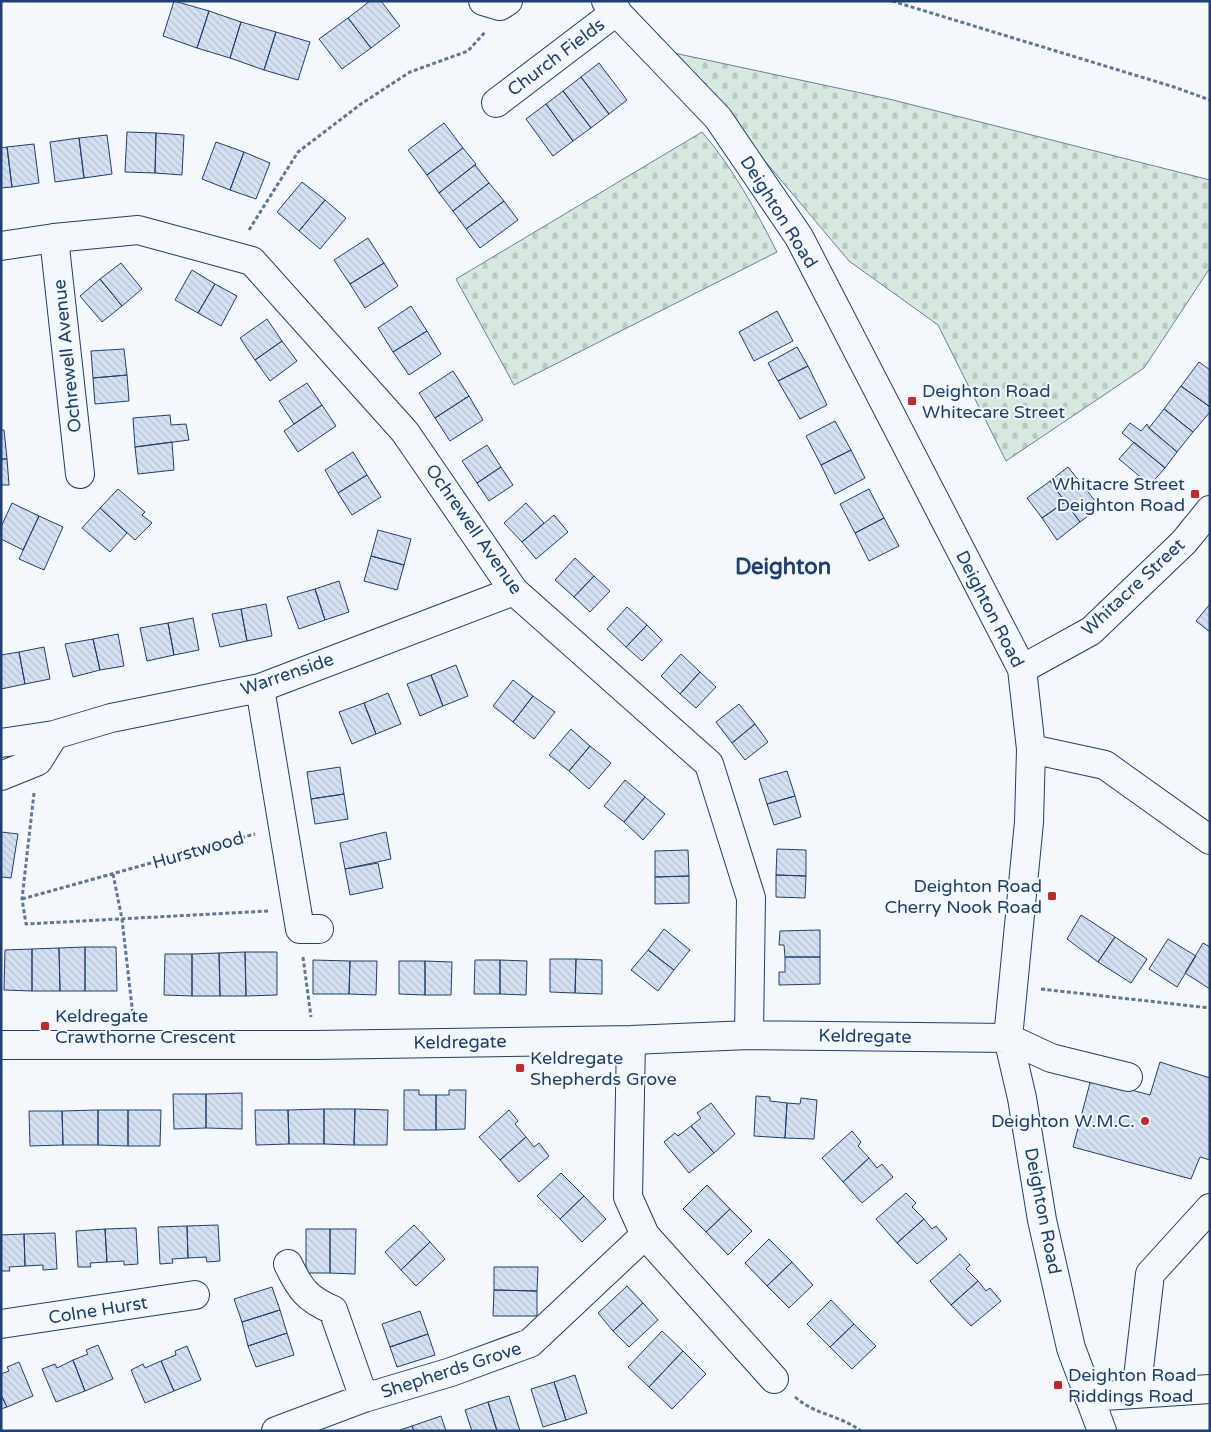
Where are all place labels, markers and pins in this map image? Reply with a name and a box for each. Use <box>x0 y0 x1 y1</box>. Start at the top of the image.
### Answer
place label: Deighton Road Whitecare Street <box>922 380 1065 423</box>
marker: Deighton Road Whitecare Street <box>906 395 918 407</box>
place label: Whitacre Street Deighton Road <box>1052 473 1185 516</box>
marker: Whitacre Street Deighton Road <box>1189 488 1201 500</box>
place label: Deighton Road Cherry Nook Road <box>884 875 1042 918</box>
marker: Deighton Road Cherry Nook Road <box>1046 890 1058 902</box>
place label: Keldregate Crawthorne Crescent <box>55 1005 236 1048</box>
marker: Keldregate Crawthorne Crescent <box>39 1020 51 1032</box>
place label: Keldregate Shepherds Grove <box>530 1047 677 1090</box>
marker: Keldregate Shepherds Grove <box>514 1062 526 1074</box>
place label: Deighton W.M.C. <box>991 1110 1135 1132</box>
marker: Deighton W.M.C. <box>1139 1115 1151 1127</box>
place label: Deighton Road Riddings Road <box>1068 1364 1197 1407</box>
marker: Deighton Road Riddings Road <box>1052 1379 1064 1391</box>

